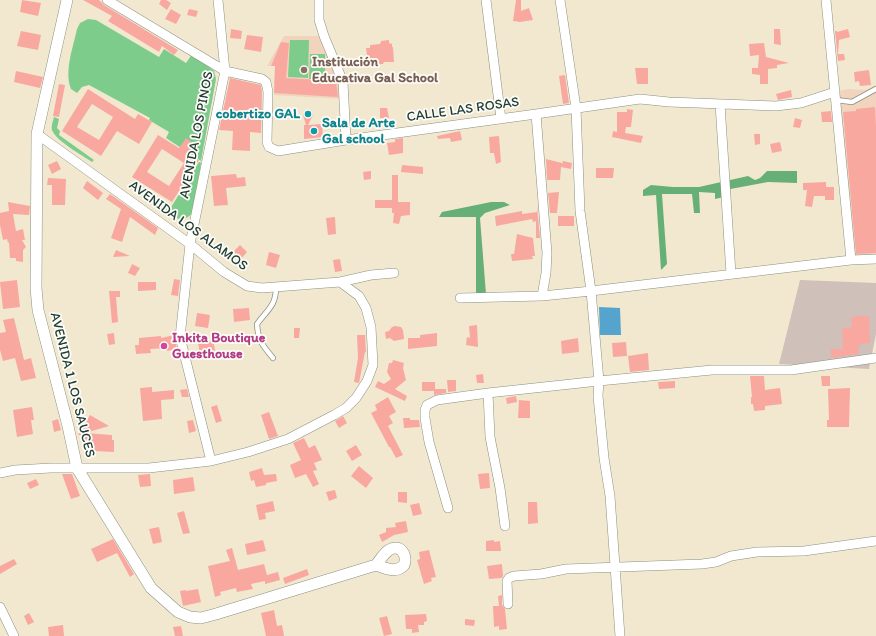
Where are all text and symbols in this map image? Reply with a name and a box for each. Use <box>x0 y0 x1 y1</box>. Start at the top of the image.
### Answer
place label: Institución Educativa Gal School <box>312 54 438 86</box>
marker: Institución Educativa Gal School <box>299 65 309 75</box>
street label: AVENIDA LOS PINOS <box>176 70 218 200</box>
street label: CALLE LAS ROSAS <box>406 94 520 126</box>
place label: cobertizo GAL <box>216 106 300 122</box>
marker: cobertizo GAL <box>303 109 313 119</box>
place label: Sala de Arte Gal school <box>322 115 395 148</box>
marker: Sala de Arte Gal school <box>309 126 319 136</box>
street label: AVENIDA LOS ALAMOS <box>125 177 251 275</box>
street label: AVENIDA 1 LOS SAUCES <box>46 311 98 459</box>
place label: Inkita Boutique Guesthouse <box>172 330 265 362</box>
marker: Inkita Boutique Guesthouse <box>159 341 169 351</box>

